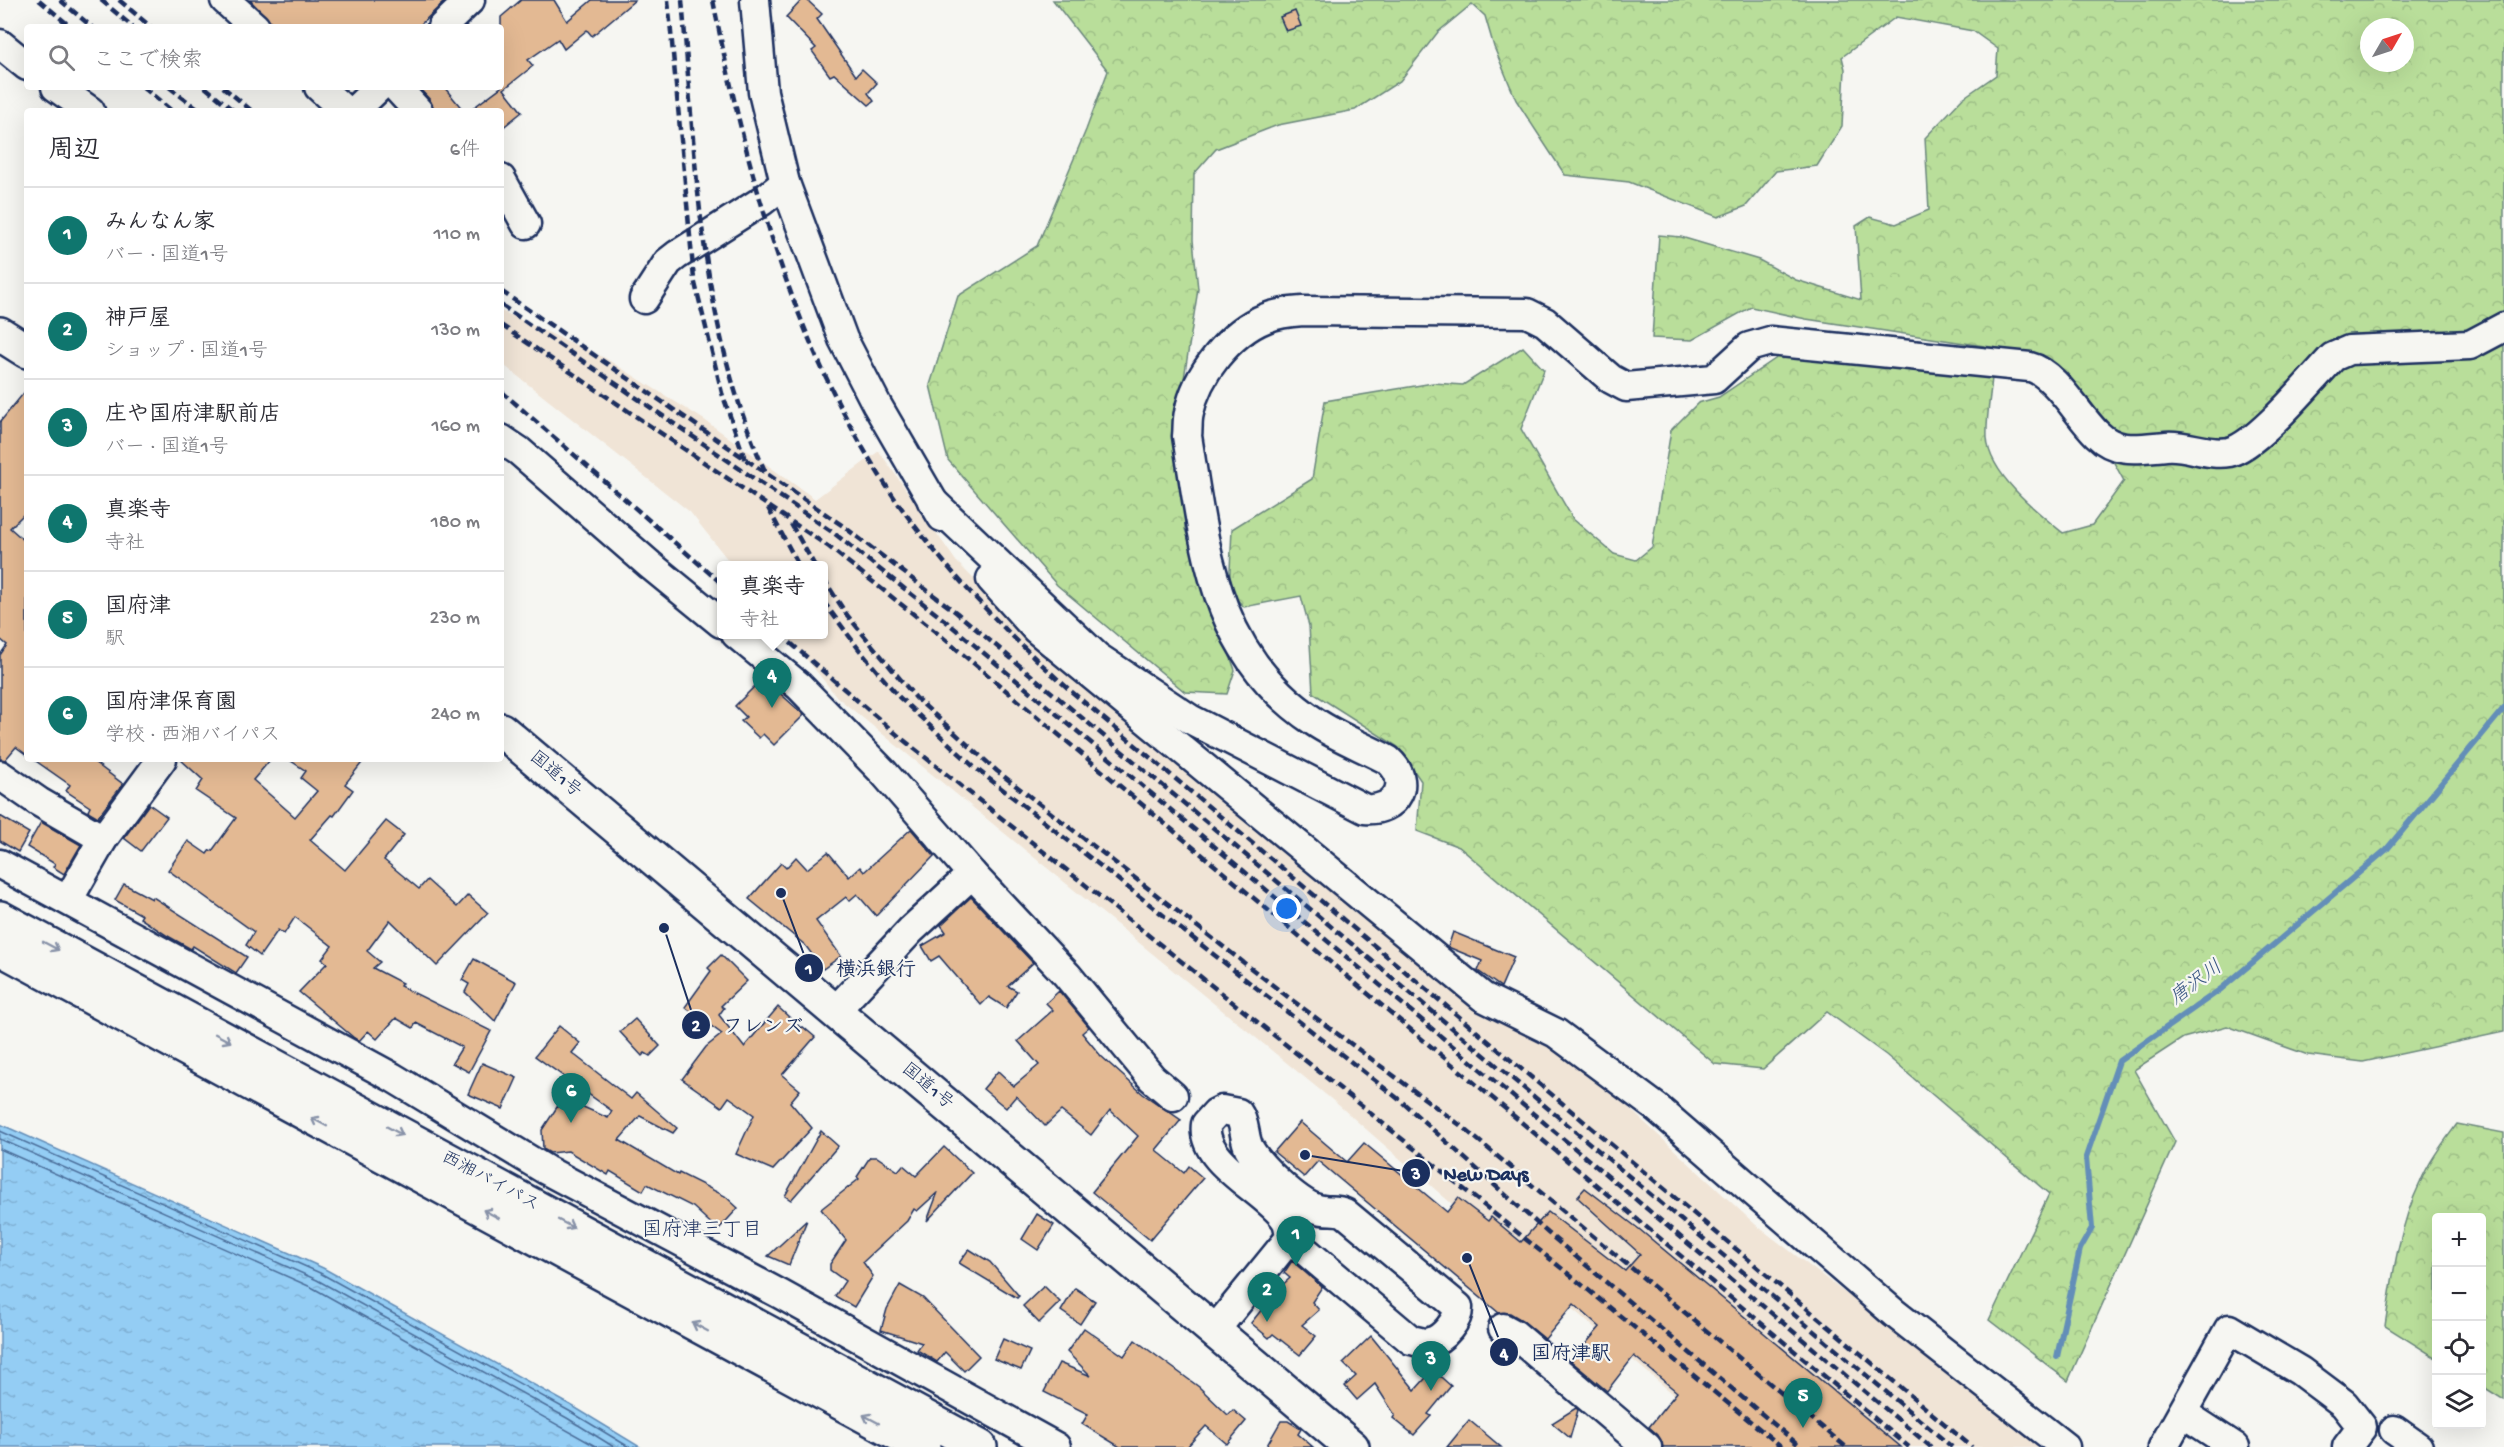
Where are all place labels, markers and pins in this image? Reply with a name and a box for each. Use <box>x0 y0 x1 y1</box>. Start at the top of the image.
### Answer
pin: 4 <box>752 658 792 708</box>
callout: 横浜銀行 <box>794 949 928 987</box>
callout: フレンズ <box>681 1006 815 1044</box>
pin: 6 <box>552 1074 590 1123</box>
callout: New Days <box>1401 1154 1540 1192</box>
pin: 1 <box>1276 1216 1316 1266</box>
pin: 2 <box>1248 1272 1286 1322</box>
callout: 国府津駅 <box>1489 1333 1623 1371</box>
pin: 3 <box>1412 1342 1450 1391</box>
pin: 5 <box>1784 1378 1822 1428</box>

